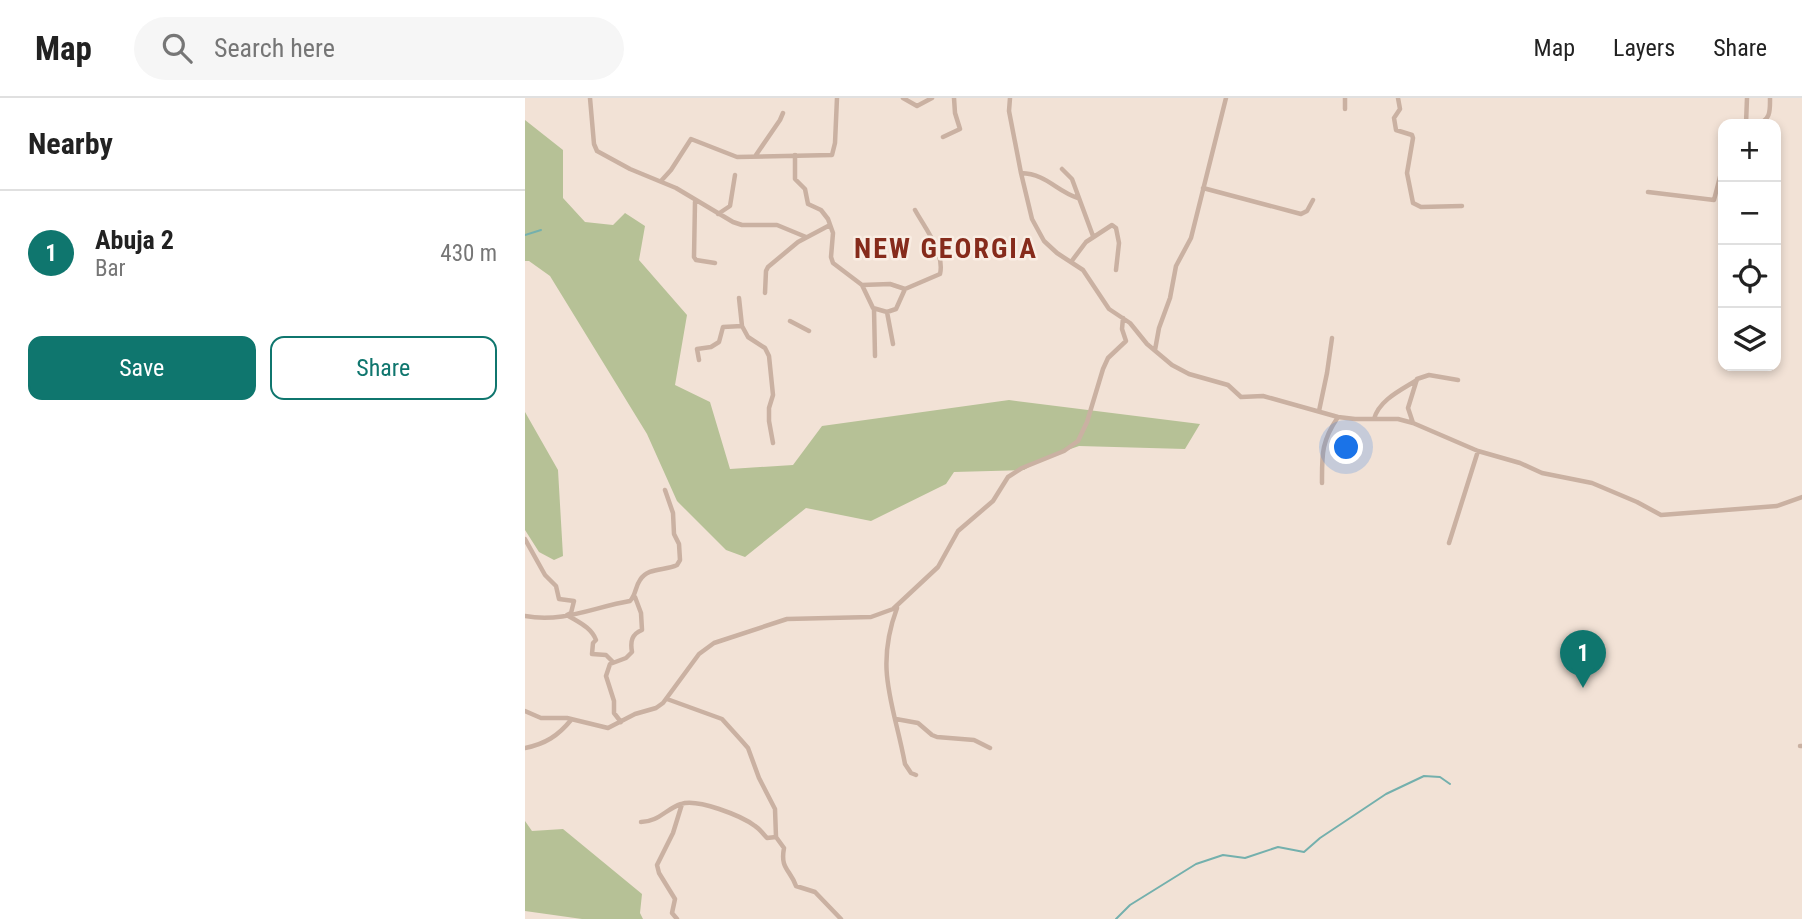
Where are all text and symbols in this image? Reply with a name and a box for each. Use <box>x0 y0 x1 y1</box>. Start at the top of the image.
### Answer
search box <box>134 17 624 80</box>
text: Map <box>35 29 92 68</box>
icon: search <box>158 29 196 67</box>
text: Search here <box>214 33 335 63</box>
text: Map <box>1534 34 1575 62</box>
text: Layers <box>1613 34 1675 62</box>
text: Share <box>1713 34 1767 62</box>
map controls <box>1718 119 1781 371</box>
button: + <box>1718 119 1781 182</box>
text: Nearby <box>28 126 113 161</box>
button: − <box>1718 182 1781 245</box>
text: Abuja 2 <box>95 225 174 255</box>
district label: NEW GEORGIA <box>854 232 1038 265</box>
text: 1 <box>45 240 57 267</box>
text: 430 m <box>440 240 497 267</box>
button: locate <box>1718 245 1781 308</box>
text: Bar <box>95 255 126 282</box>
button: layers <box>1718 308 1781 371</box>
button: Save <box>28 336 256 400</box>
button: Share <box>270 336 497 400</box>
your location <box>1329 430 1363 464</box>
pin: 1 <box>1560 630 1606 688</box>

